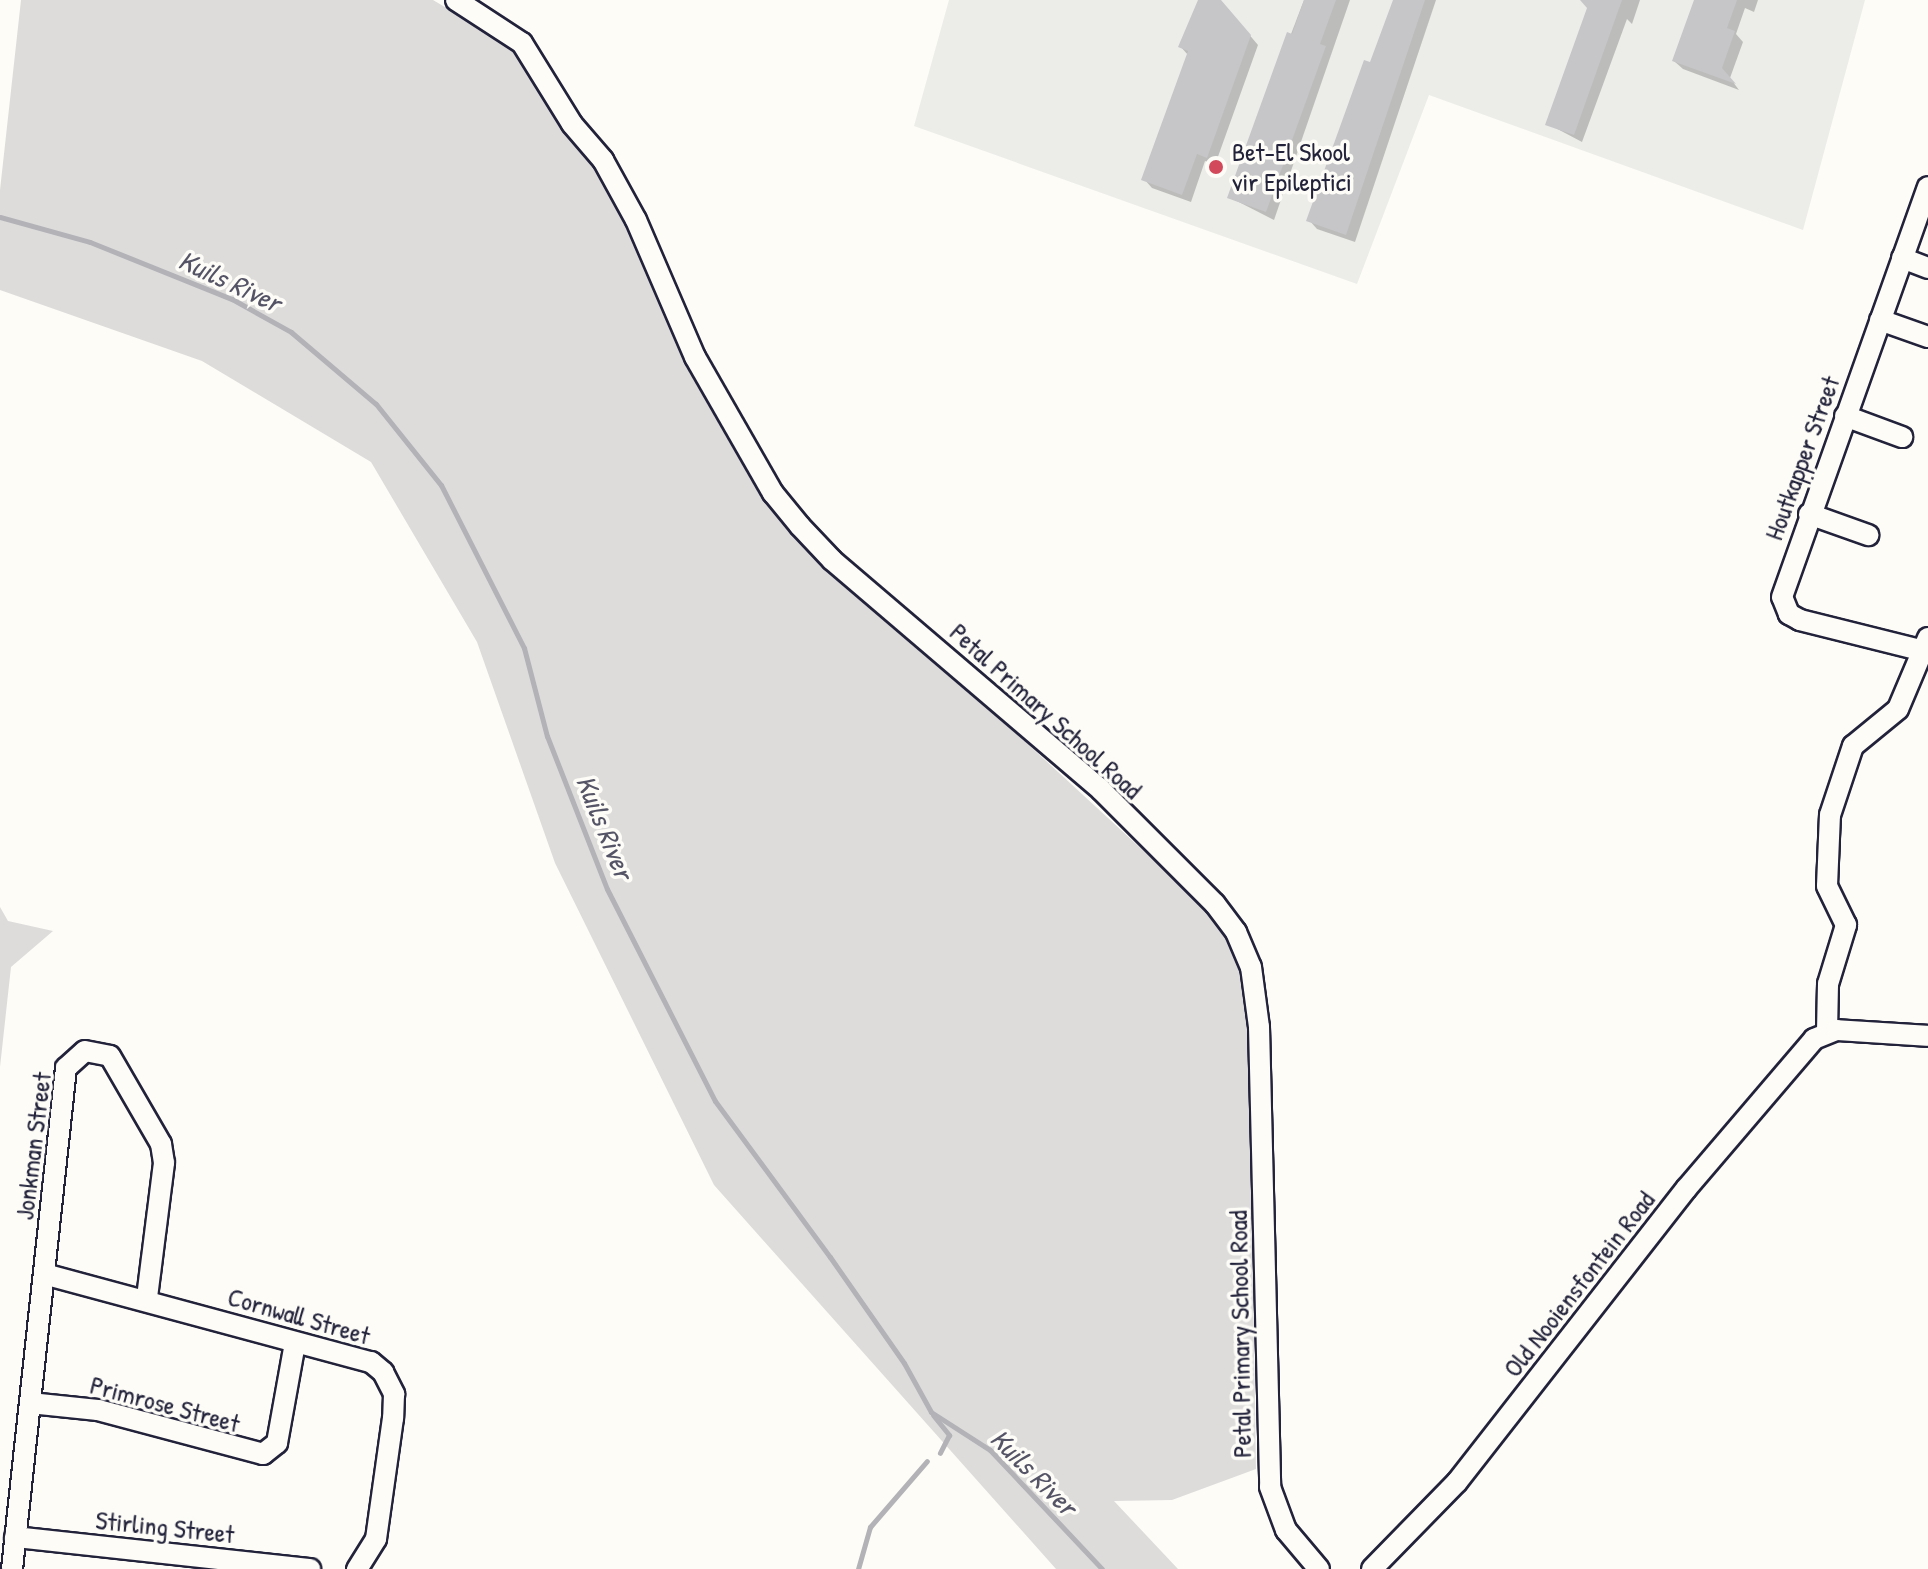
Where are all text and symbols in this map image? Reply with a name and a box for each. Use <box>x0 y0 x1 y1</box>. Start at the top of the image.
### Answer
place label: Bet-El Skool vir Epileptici <box>1232 136 1352 198</box>
marker: Bet-El Skool vir Epileptici <box>1207 158 1225 176</box>
water label: Kuils River <box>174 243 286 319</box>
street label: Houtkapper Street <box>1758 372 1846 544</box>
street label: Petal Primary School Road <box>944 617 1148 805</box>
water label: Kuils River <box>569 770 641 884</box>
street label: Jonkman Street <box>8 1070 58 1222</box>
street label: Old Nooiensfontein Road <box>1497 1185 1661 1383</box>
street label: Petal Primary School Road <box>1222 1210 1258 1458</box>
street label: Cornwall Street <box>224 1281 374 1351</box>
street label: Primrose Street <box>87 1369 243 1439</box>
water label: Kuils River <box>984 1422 1084 1522</box>
street label: Stirling Street <box>94 1504 236 1550</box>

